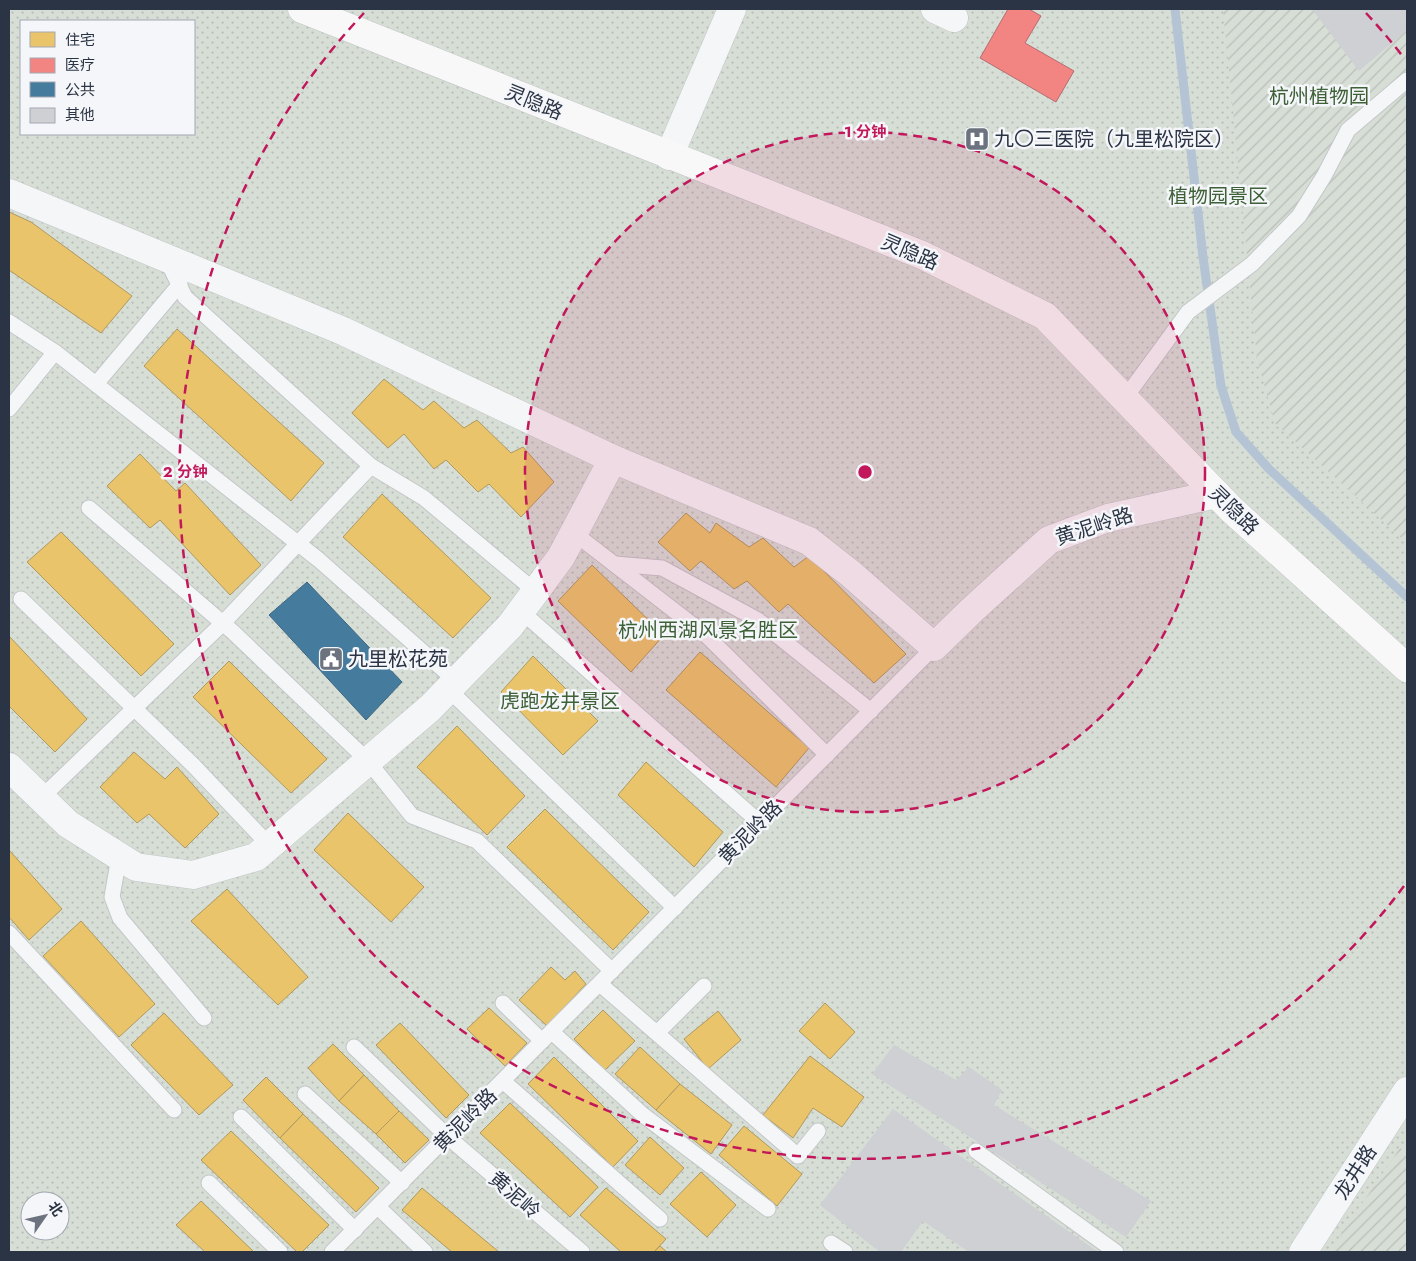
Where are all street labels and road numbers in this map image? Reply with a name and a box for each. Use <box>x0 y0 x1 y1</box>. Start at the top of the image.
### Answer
street label: 灵隐路 <box>501 78 567 127</box>
street label: 灵隐路 <box>877 227 943 278</box>
street label: 灵隐路 <box>1202 479 1265 542</box>
street label: 黄泥岭路 <box>1052 500 1137 553</box>
street label: 黄泥岭路 <box>712 794 789 871</box>
street label: 黄泥岭路 <box>427 1082 504 1159</box>
street label: 龙井路 <box>1327 1139 1384 1205</box>
street label: 黄泥岭 <box>483 1165 547 1226</box>

